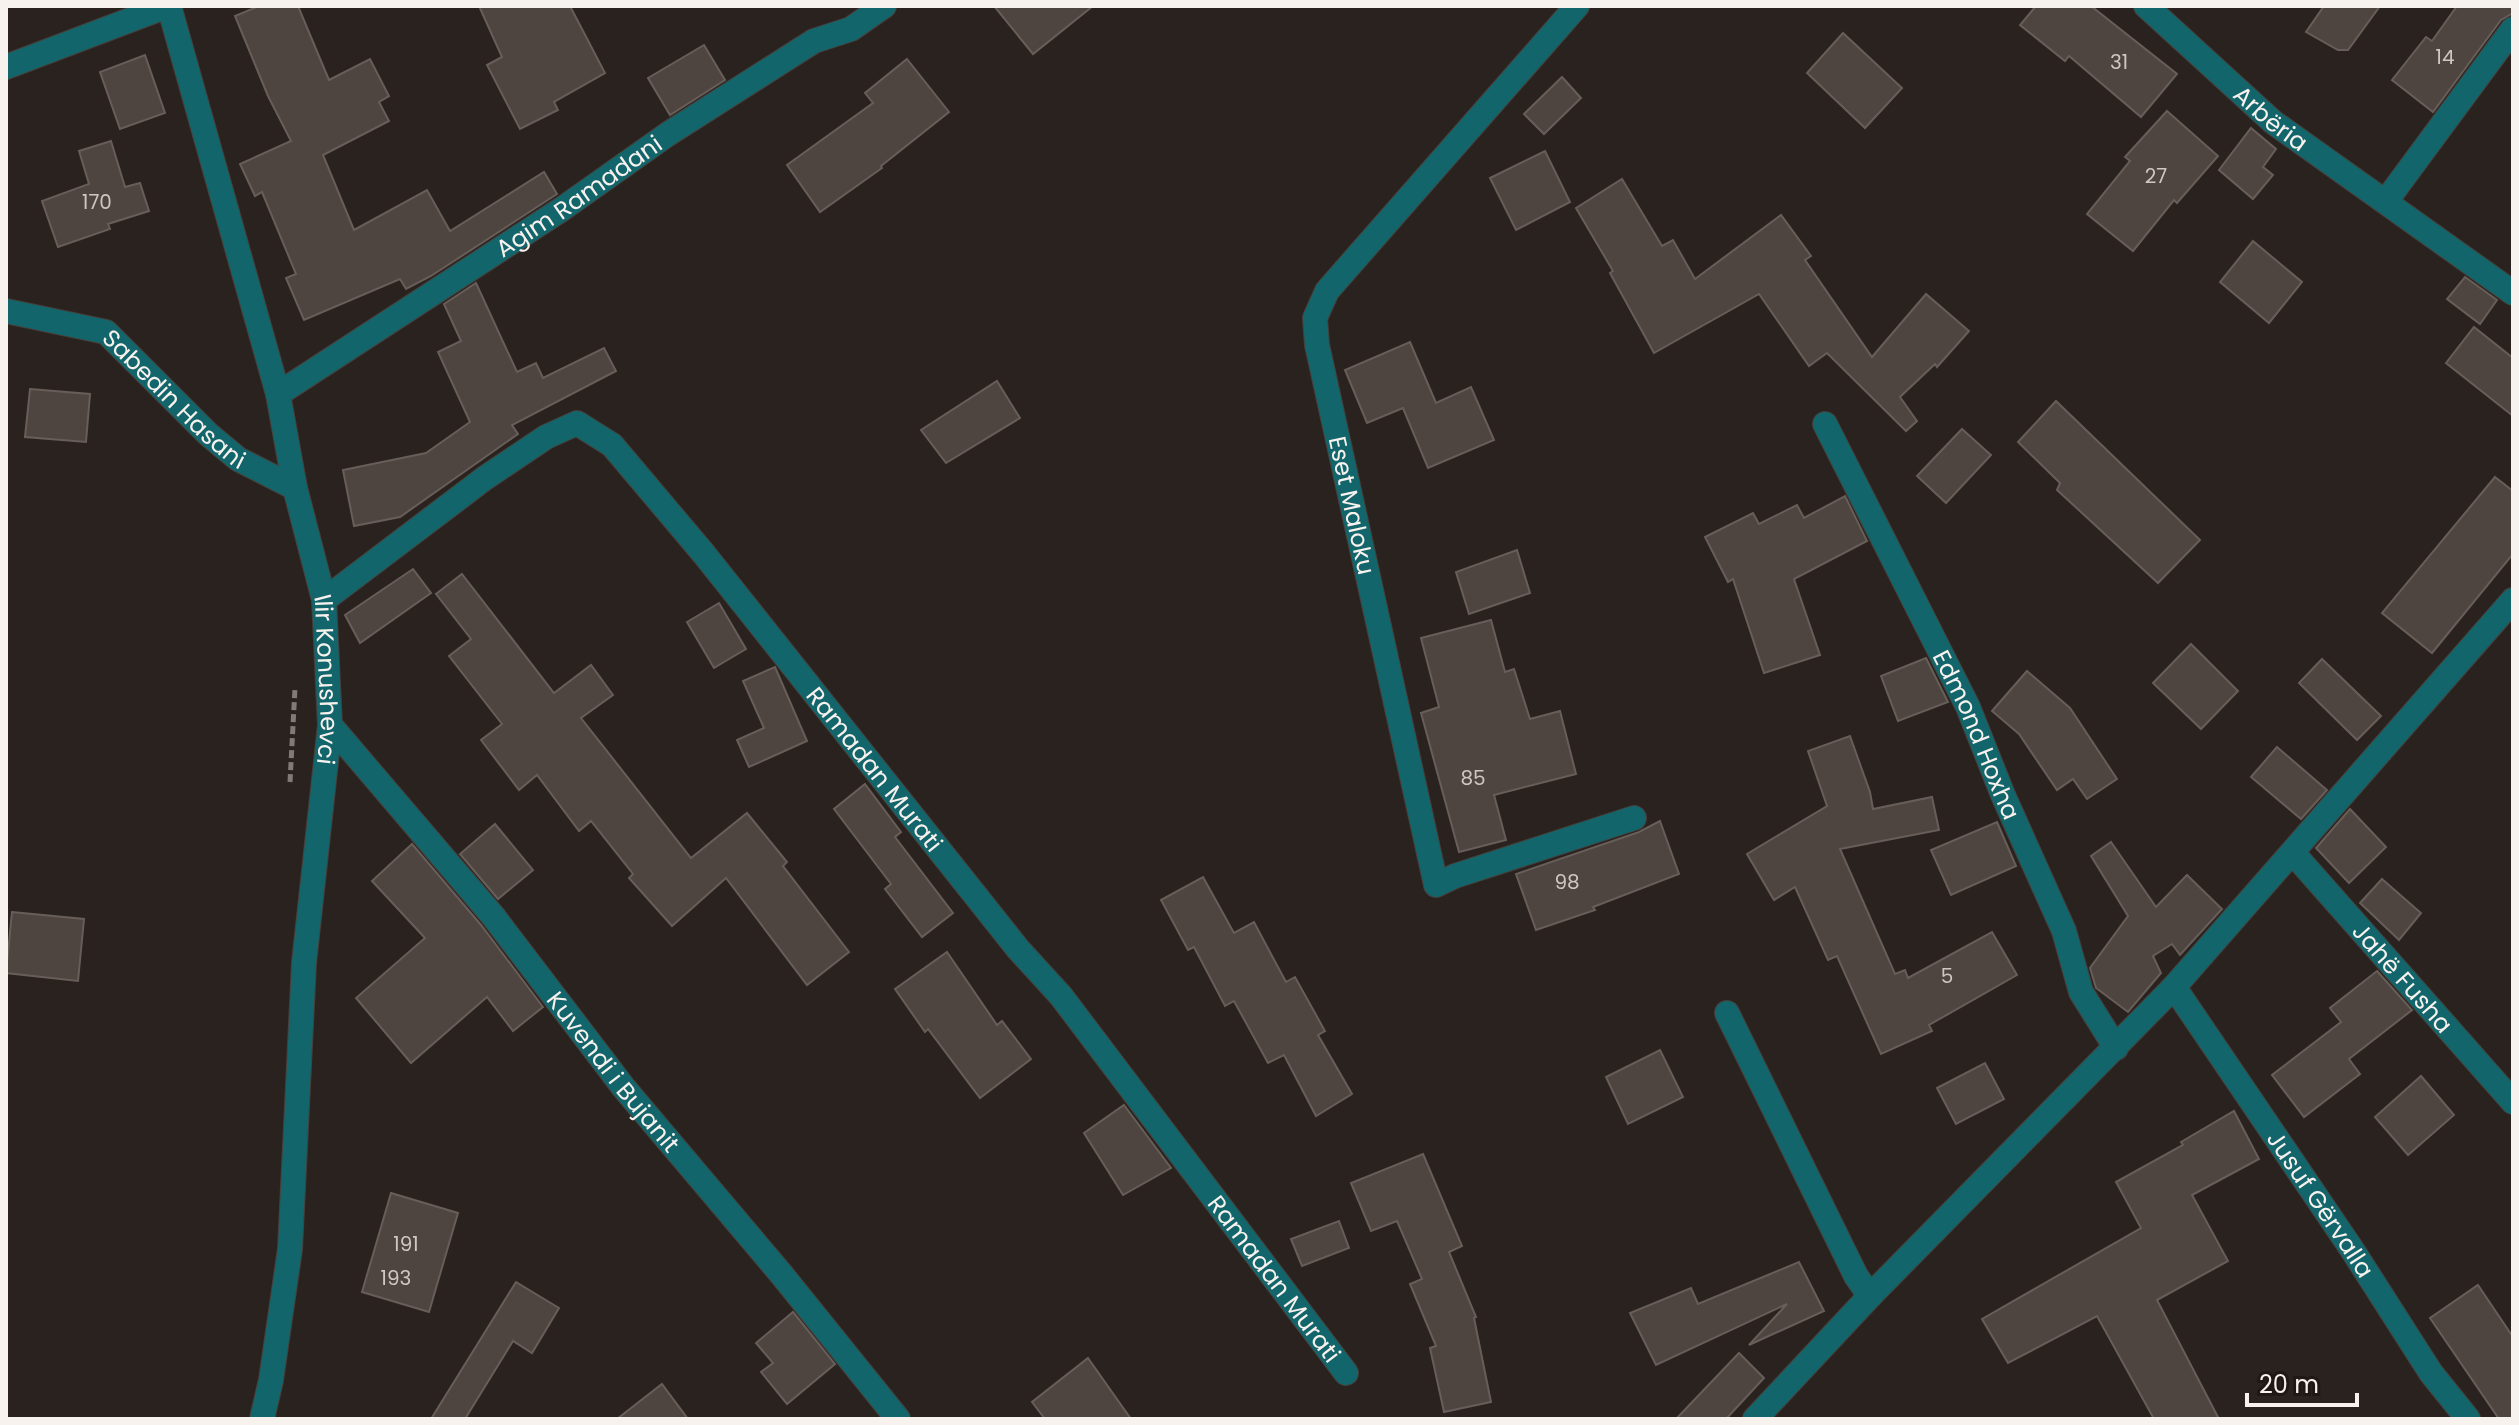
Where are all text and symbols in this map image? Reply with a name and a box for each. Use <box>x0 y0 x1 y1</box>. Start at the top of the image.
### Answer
house number: 14 <box>2436 43 2454 71</box>
house number: 31 <box>2110 48 2128 76</box>
street label: Arbëria <box>2227 78 2315 158</box>
street label: Agim Ramadani <box>489 127 668 265</box>
house number: 27 <box>2145 162 2167 190</box>
house number: 170 <box>82 188 112 216</box>
street label: Sabedin Hasani <box>96 322 251 477</box>
street label: Eset Maloku <box>1321 433 1384 578</box>
street label: Ilir Konushevci <box>307 591 347 766</box>
street label: Edmond Hoxha <box>1925 644 2028 825</box>
street label: Ramadan Murati <box>799 680 951 858</box>
house number: 85 <box>1460 764 1486 792</box>
house number: 98 <box>1554 868 1580 896</box>
street label: Jahë Fusha <box>2345 915 2461 1040</box>
house number: 5 <box>1941 962 1953 990</box>
street label: Kuvendi i Bujanit <box>540 984 688 1159</box>
street label: Jusuf Gërvalla <box>2259 1124 2382 1284</box>
street label: Ramadan Murati <box>1201 1188 1349 1369</box>
house number: 191 <box>393 1230 419 1258</box>
house number: 193 <box>381 1264 411 1292</box>
scale bar <box>2247 1357 2357 1407</box>
text: 20 m <box>2259 1368 2319 1401</box>

